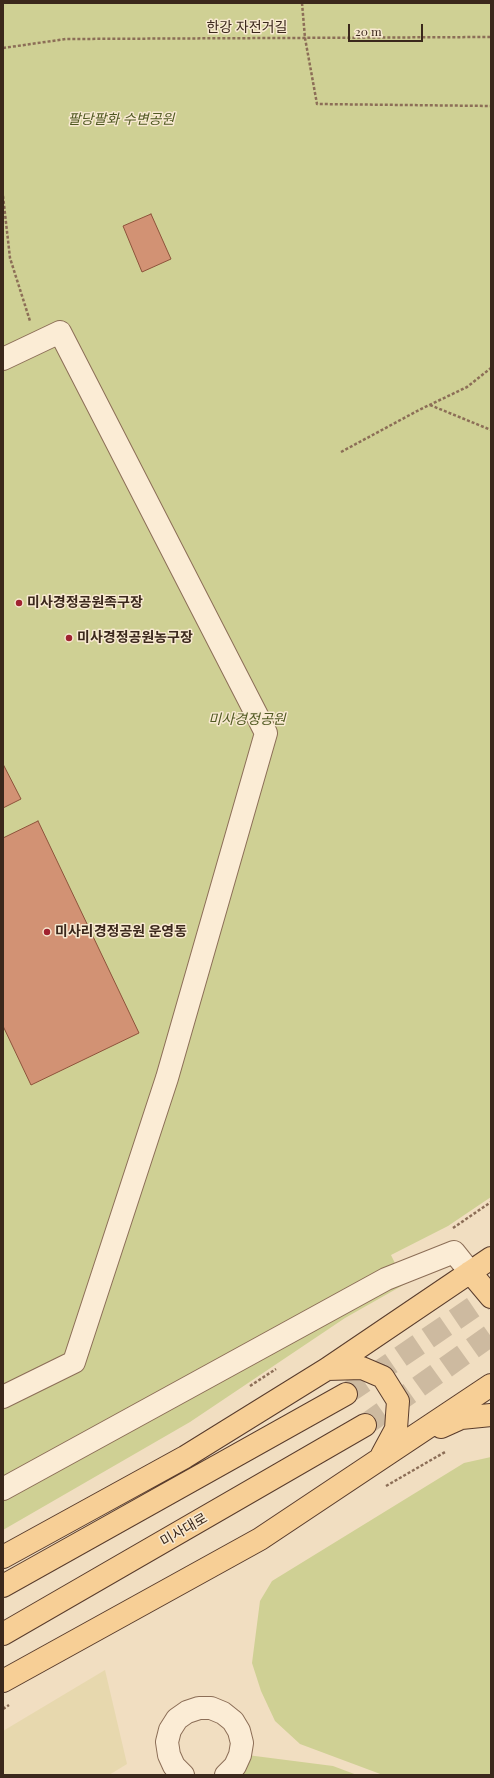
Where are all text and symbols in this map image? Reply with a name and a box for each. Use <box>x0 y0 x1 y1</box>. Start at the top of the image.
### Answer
scale bar <box>350 16 425 42</box>
street label: 한강 자전거길 <box>207 20 287 36</box>
text: 20 m <box>355 23 382 39</box>
park label: 팔당팔화 수변공원 <box>68 112 174 128</box>
place label: 미사경정공원족구장 <box>27 595 143 611</box>
marker: 미사경정공원족구장 <box>14 598 24 608</box>
place label: 미사경정공원농구장 <box>77 630 193 646</box>
marker: 미사경정공원농구장 <box>64 633 74 643</box>
park label: 미사경정공원 <box>208 712 286 728</box>
place label: 미사리경정공원 운영동 <box>55 924 187 940</box>
marker: 미사리경정공원 운영동 <box>42 927 52 937</box>
street label: 미사대로 <box>157 1510 211 1550</box>

